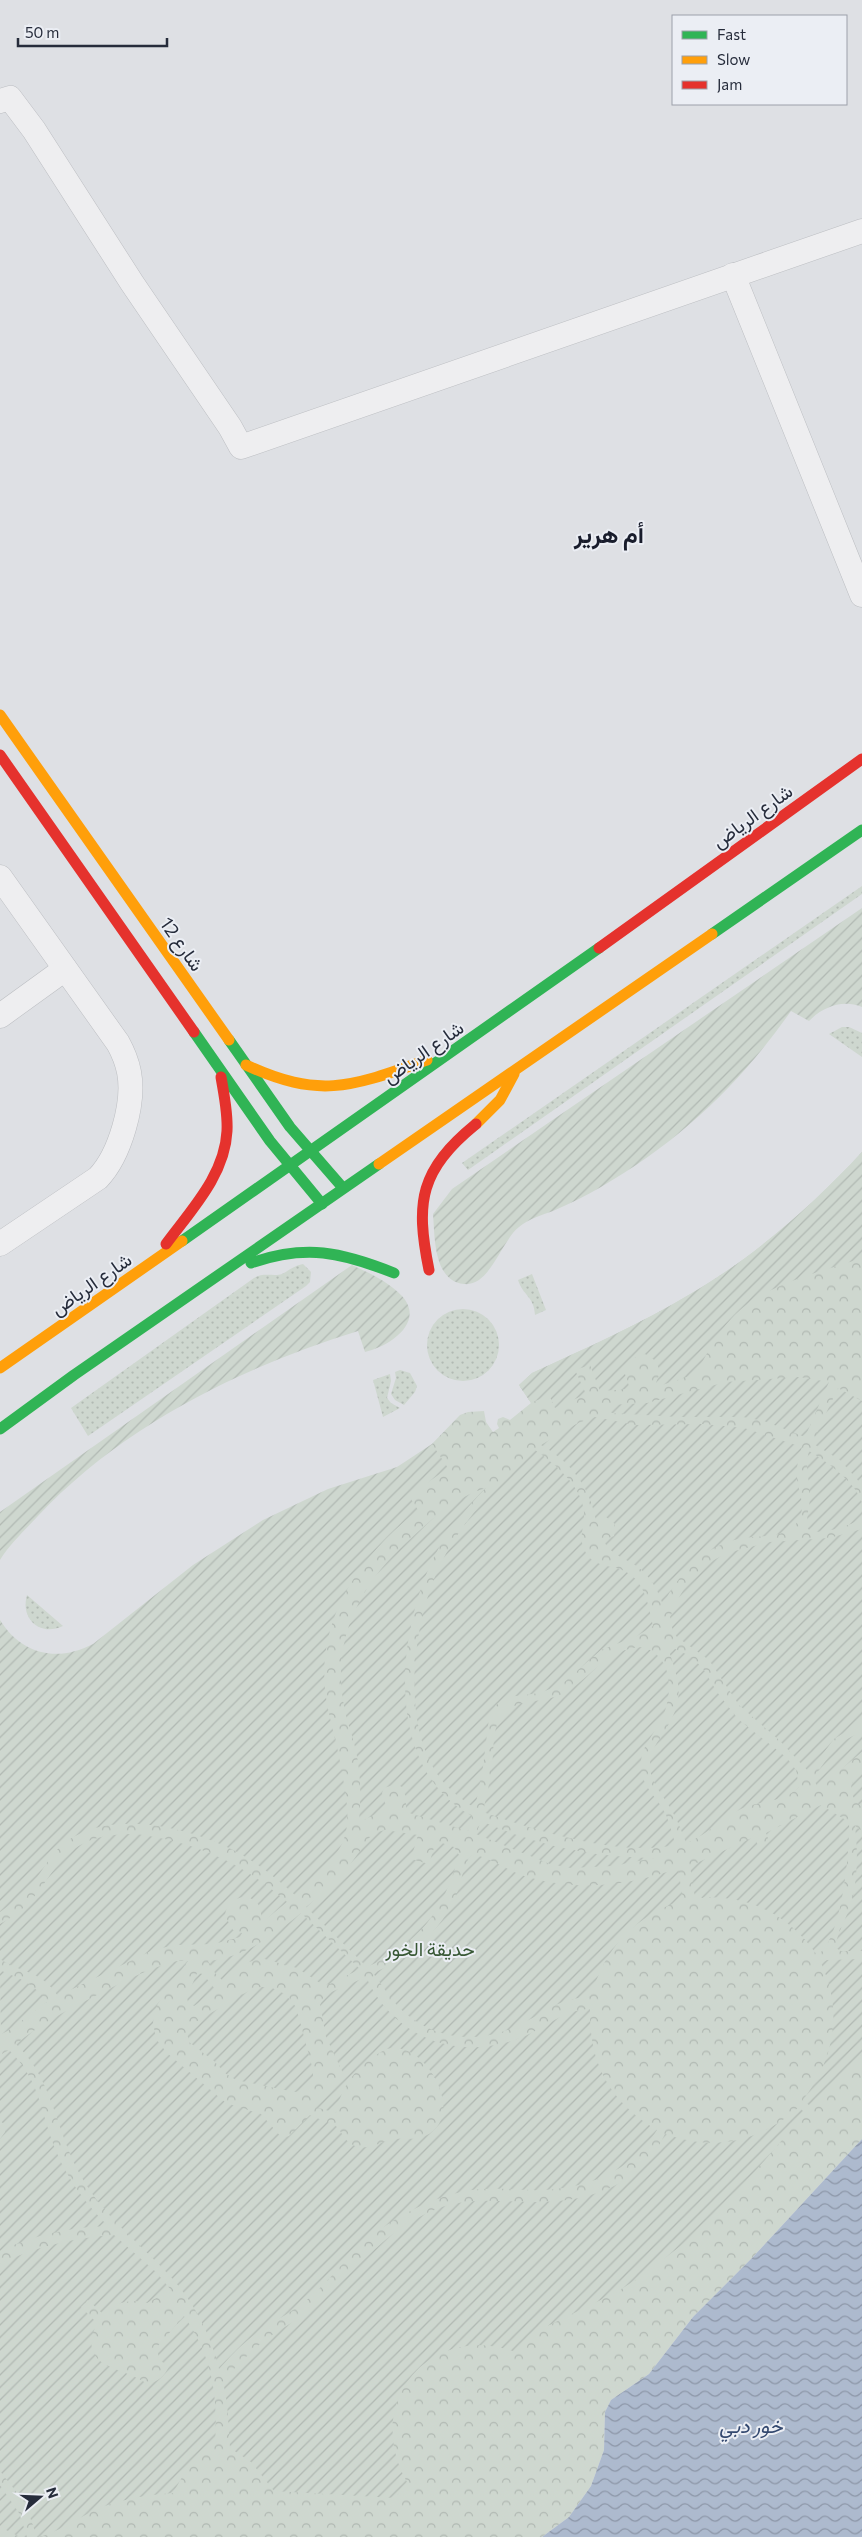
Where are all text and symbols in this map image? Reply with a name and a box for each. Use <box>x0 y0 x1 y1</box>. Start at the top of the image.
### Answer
scale bar <box>18 15 166 47</box>
legend <box>672 15 847 105</box>
text: 50 m <box>25 23 59 41</box>
text: Fast <box>717 25 746 43</box>
text: Slow <box>717 50 750 68</box>
text: Jam <box>717 75 742 93</box>
district label: أم هرير <box>573 519 644 551</box>
street label: شارع الرياض <box>707 779 798 854</box>
street label: شارع 12 <box>154 912 209 976</box>
street label: شارع الرياض <box>378 1015 469 1090</box>
street label: شارع الرياض <box>46 1247 137 1322</box>
park label: حديقة الخور <box>384 1937 475 1961</box>
water label: خور دبي <box>719 2413 783 2443</box>
north arrow <box>15 2472 65 2522</box>
text: N <box>43 2485 63 2500</box>

